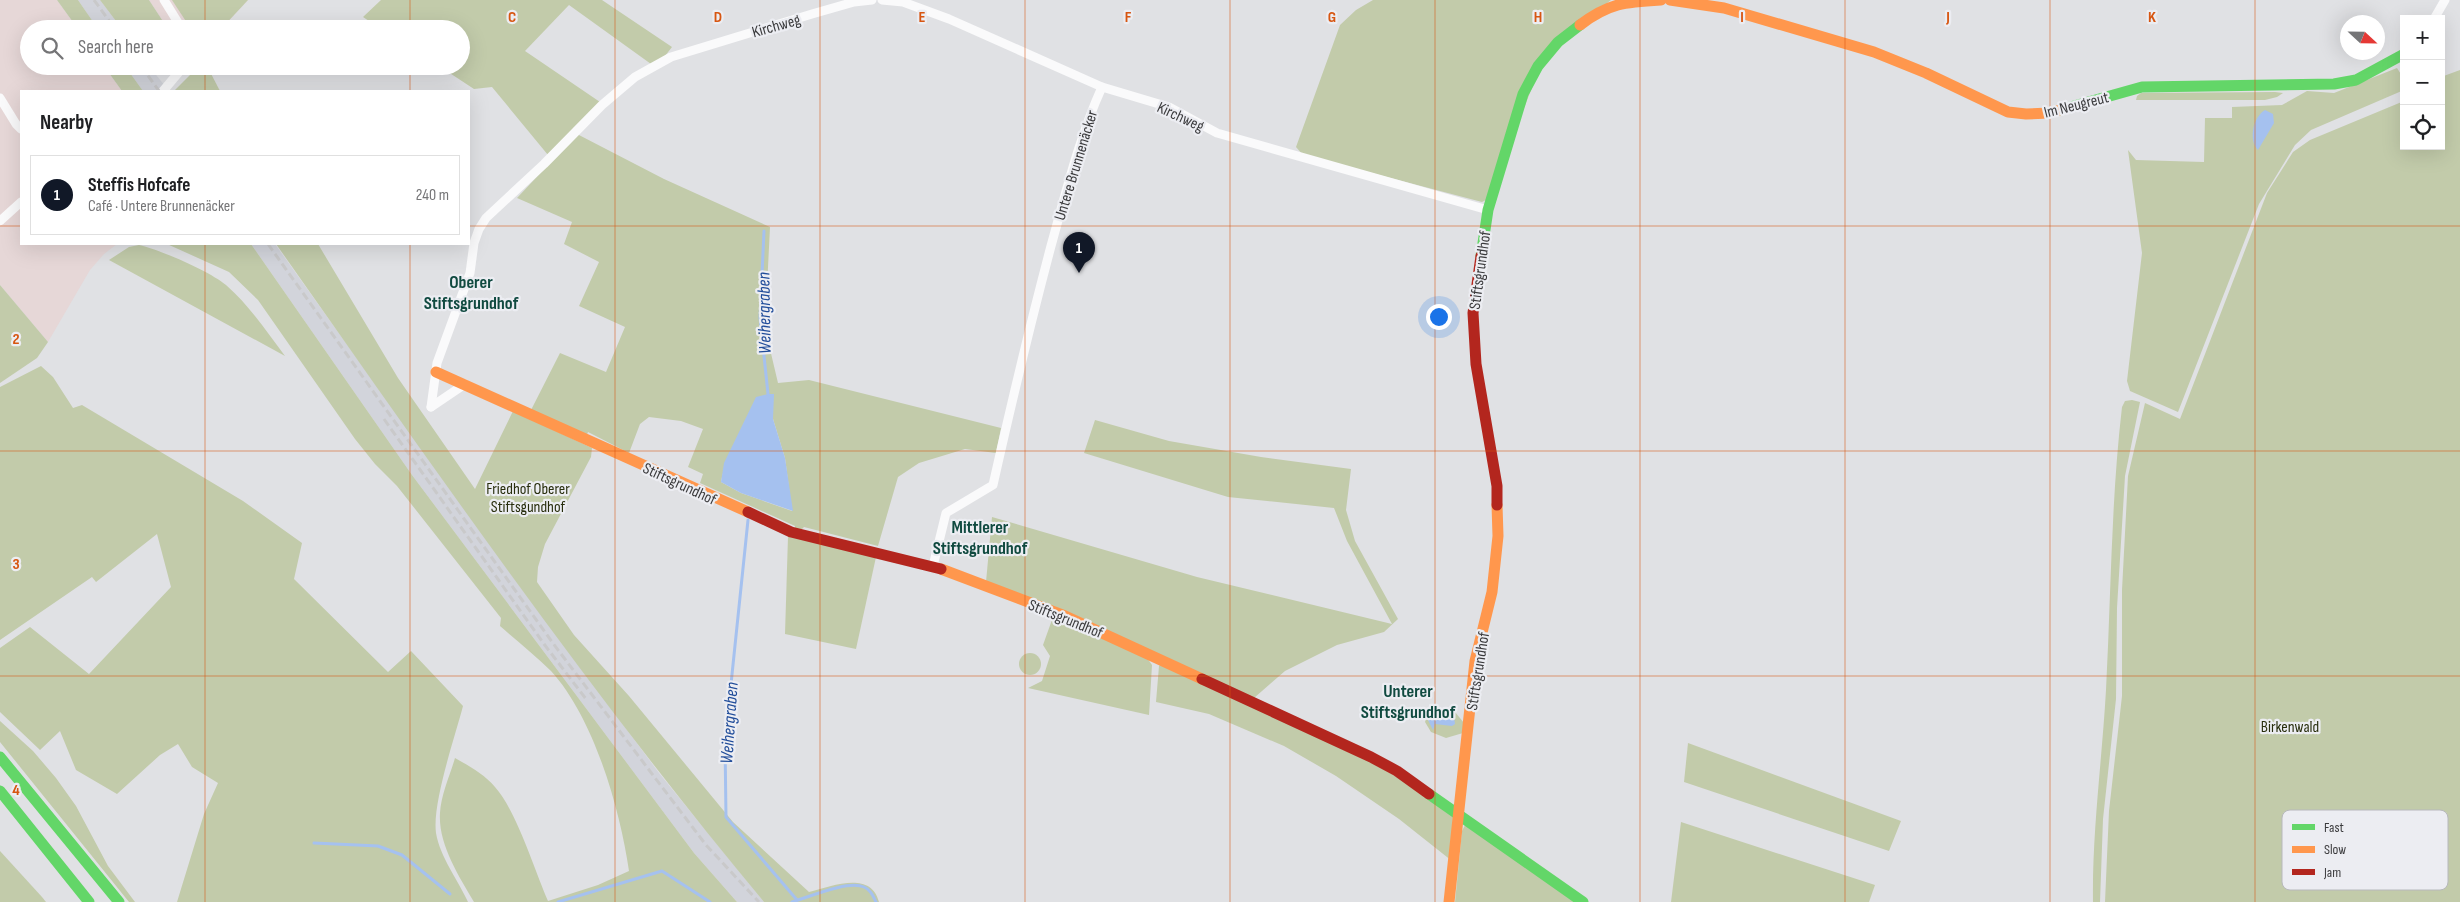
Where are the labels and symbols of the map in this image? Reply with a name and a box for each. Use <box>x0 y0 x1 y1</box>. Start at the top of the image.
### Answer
text: C <box>508 8 516 27</box>
text: D <box>714 8 722 27</box>
text: E <box>919 8 926 27</box>
text: F <box>1125 8 1132 27</box>
text: G <box>1328 8 1336 27</box>
text: H <box>1534 8 1542 27</box>
text: I <box>1740 8 1744 27</box>
text: J <box>1945 8 1950 27</box>
text: K <box>2148 8 2156 27</box>
street label: Kirchweg <box>750 10 803 42</box>
north arrow <box>2340 15 2385 60</box>
street label: Im Neugreut <box>2042 88 2111 123</box>
street label: Kirchweg <box>1154 98 1207 136</box>
street label: Untere Brunnenäcker <box>1051 108 1102 223</box>
street label: Stiftsgrundhof <box>1466 229 1495 311</box>
pin: 1 <box>1063 232 1095 273</box>
water label: Weihergraben <box>753 271 776 354</box>
district label: Oberer Stiftsgrundhof <box>424 272 519 314</box>
your location <box>1426 304 1452 330</box>
text: 2 <box>12 330 20 349</box>
street label: Stiftsgrundhof <box>640 459 720 510</box>
park label: Friedhof Oberer Stiftsgundhof <box>486 480 570 517</box>
district label: Mittlerer Stiftsgrundhof <box>933 517 1028 559</box>
text: 3 <box>12 555 20 574</box>
street label: Stiftsgrundhof <box>1025 596 1106 643</box>
street label: Stiftsgrundhof <box>1463 630 1494 712</box>
water label: Weihergraben <box>716 681 743 765</box>
district label: Unterer Stiftsgrundhof <box>1361 681 1456 723</box>
park label: Birkenwald <box>2261 718 2319 737</box>
text: 4 <box>12 781 20 800</box>
legend <box>2282 810 2448 890</box>
text: Fast <box>2324 819 2344 836</box>
text: Slow <box>2324 841 2346 858</box>
text: Jam <box>2323 864 2341 881</box>

